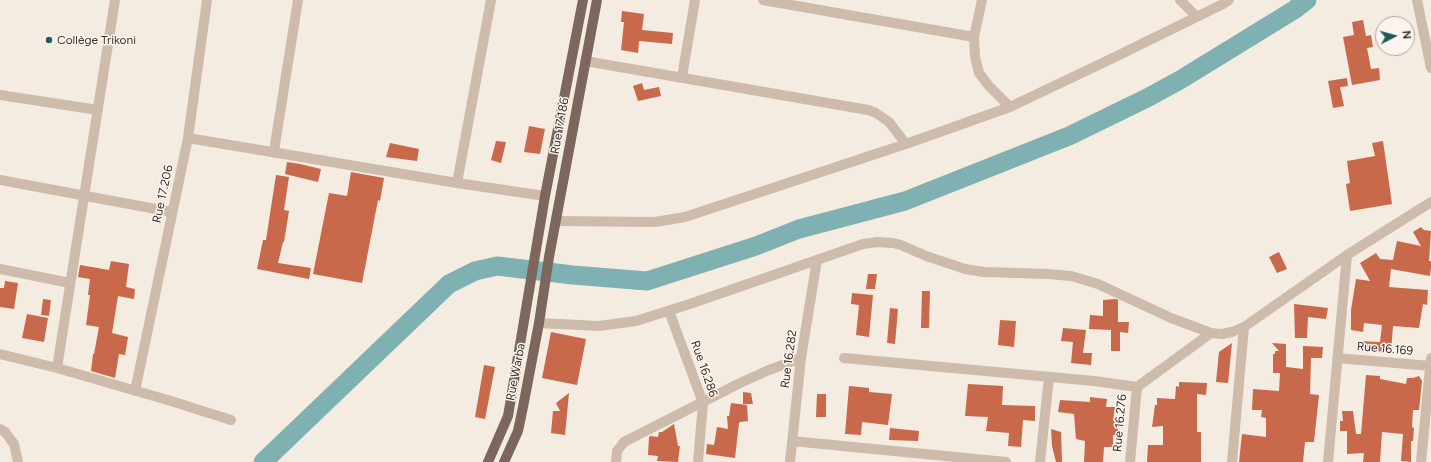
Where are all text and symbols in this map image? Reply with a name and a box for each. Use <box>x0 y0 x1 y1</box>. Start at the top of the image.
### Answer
north arrow <box>1375 16 1415 56</box>
text: N <box>1400 30 1413 40</box>
place label: Collège Trikoni <box>57 33 136 47</box>
marker: Collège Trikoni <box>44 35 54 45</box>
street label: Rue 17.186 <box>548 97 572 155</box>
street label: Rue 17.206 <box>150 164 176 224</box>
street label: Rue 16.282 <box>778 329 800 389</box>
street label: Rue 16.286 <box>688 339 720 399</box>
street label: Rue 16.169 <box>1356 339 1414 359</box>
street label: Rue Warba <box>503 342 529 402</box>
street label: Rue 16.276 <box>1110 394 1130 452</box>

